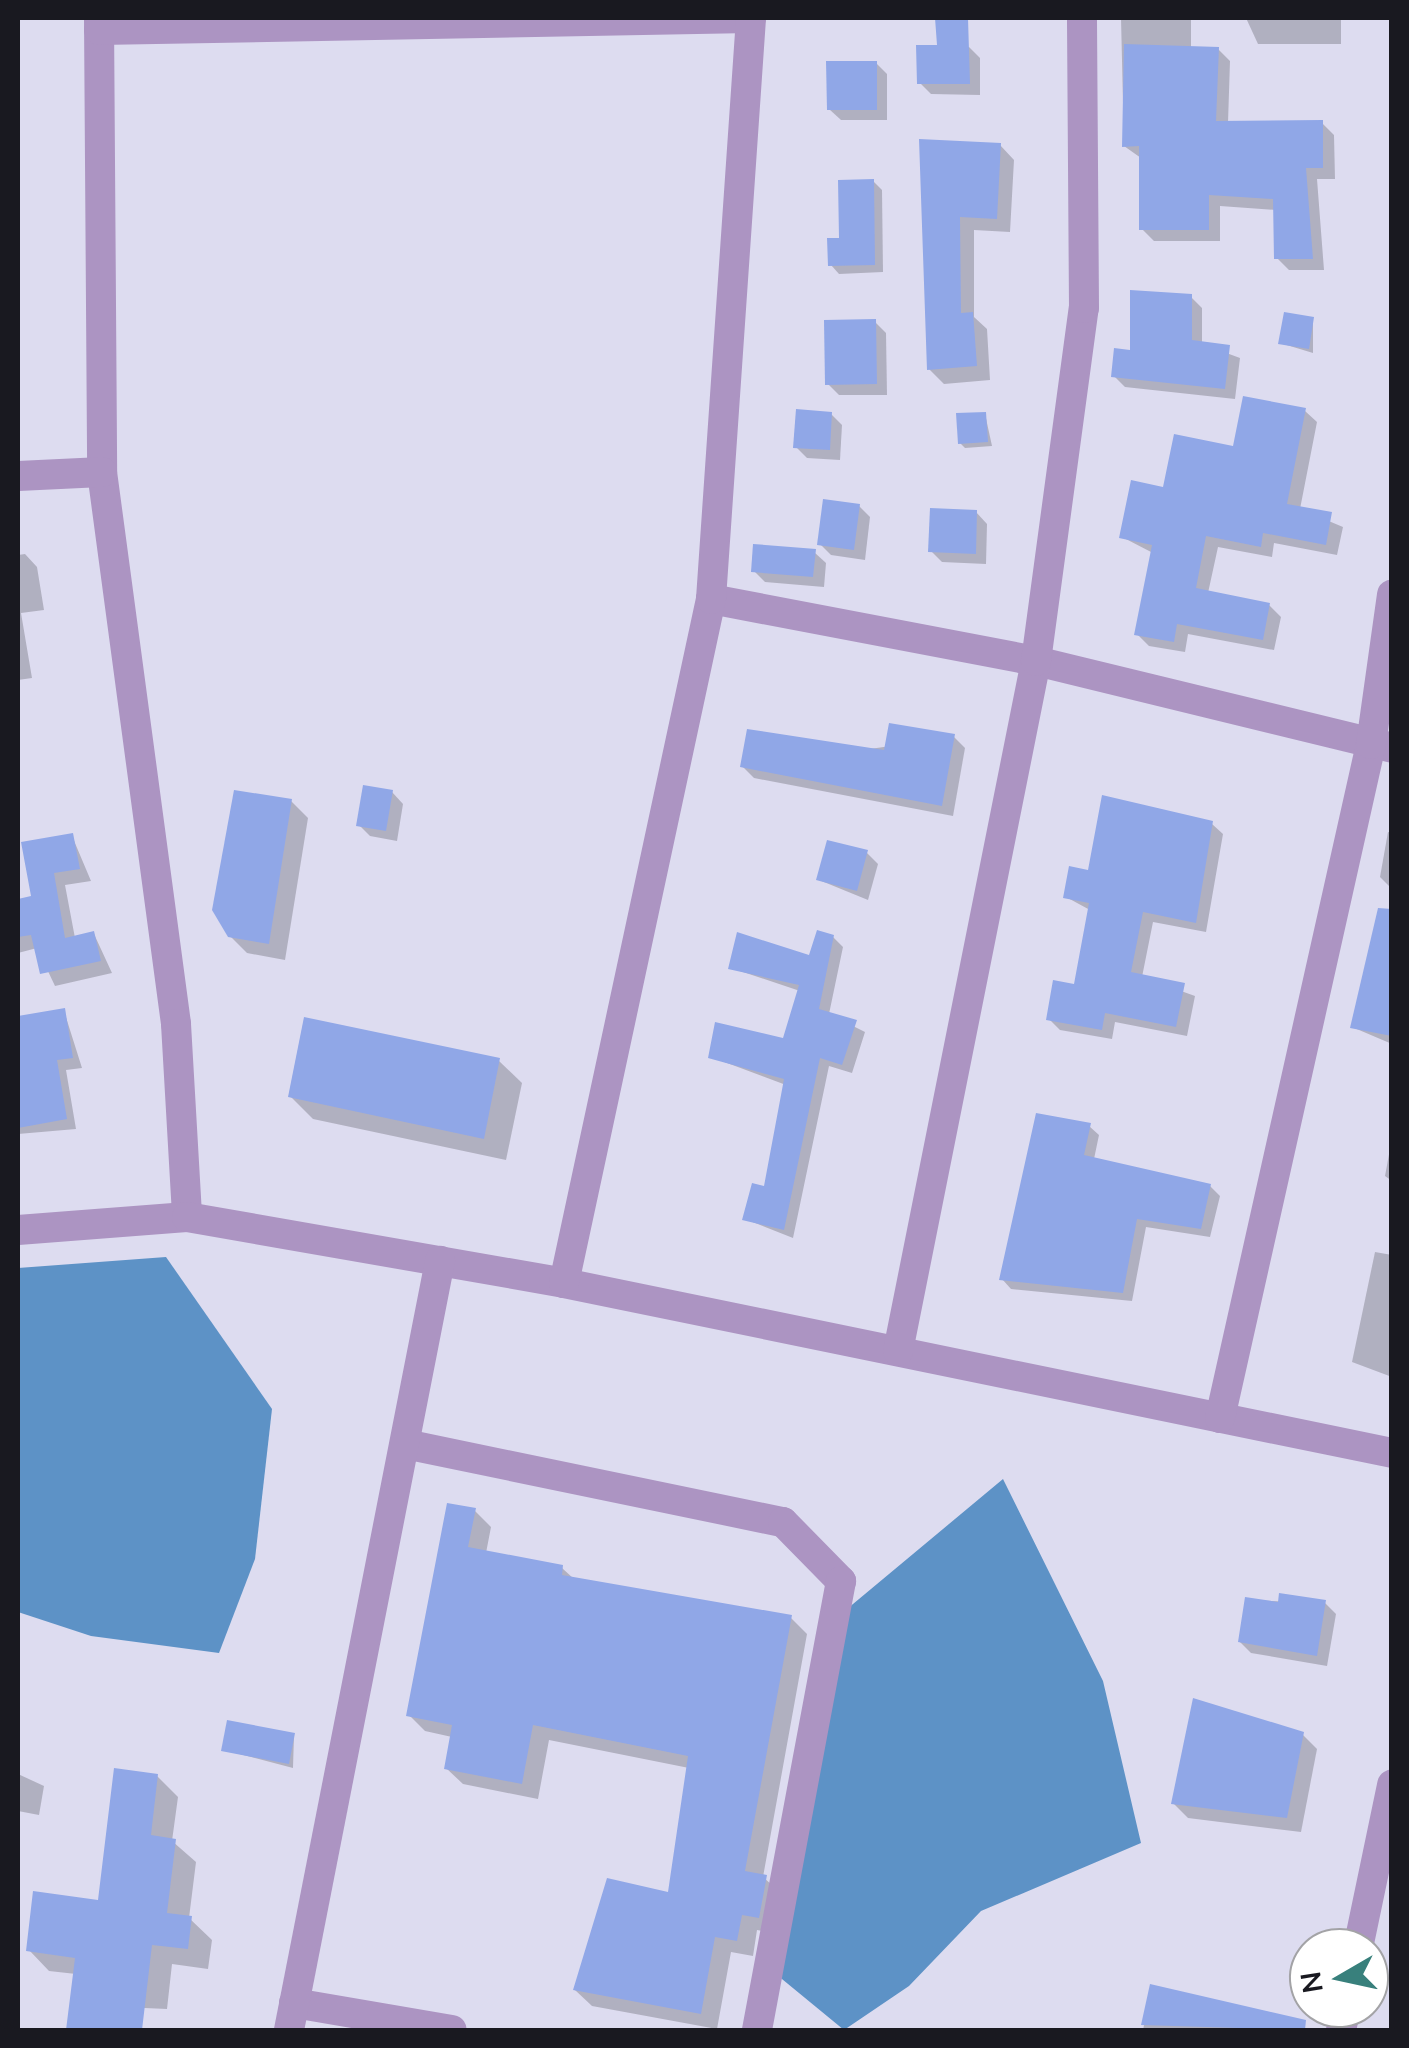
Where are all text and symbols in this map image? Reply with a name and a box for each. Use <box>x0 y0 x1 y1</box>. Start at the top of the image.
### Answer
north arrow <box>1289 1928 1389 2028</box>
text: N <box>1292 1969 1330 1996</box>

